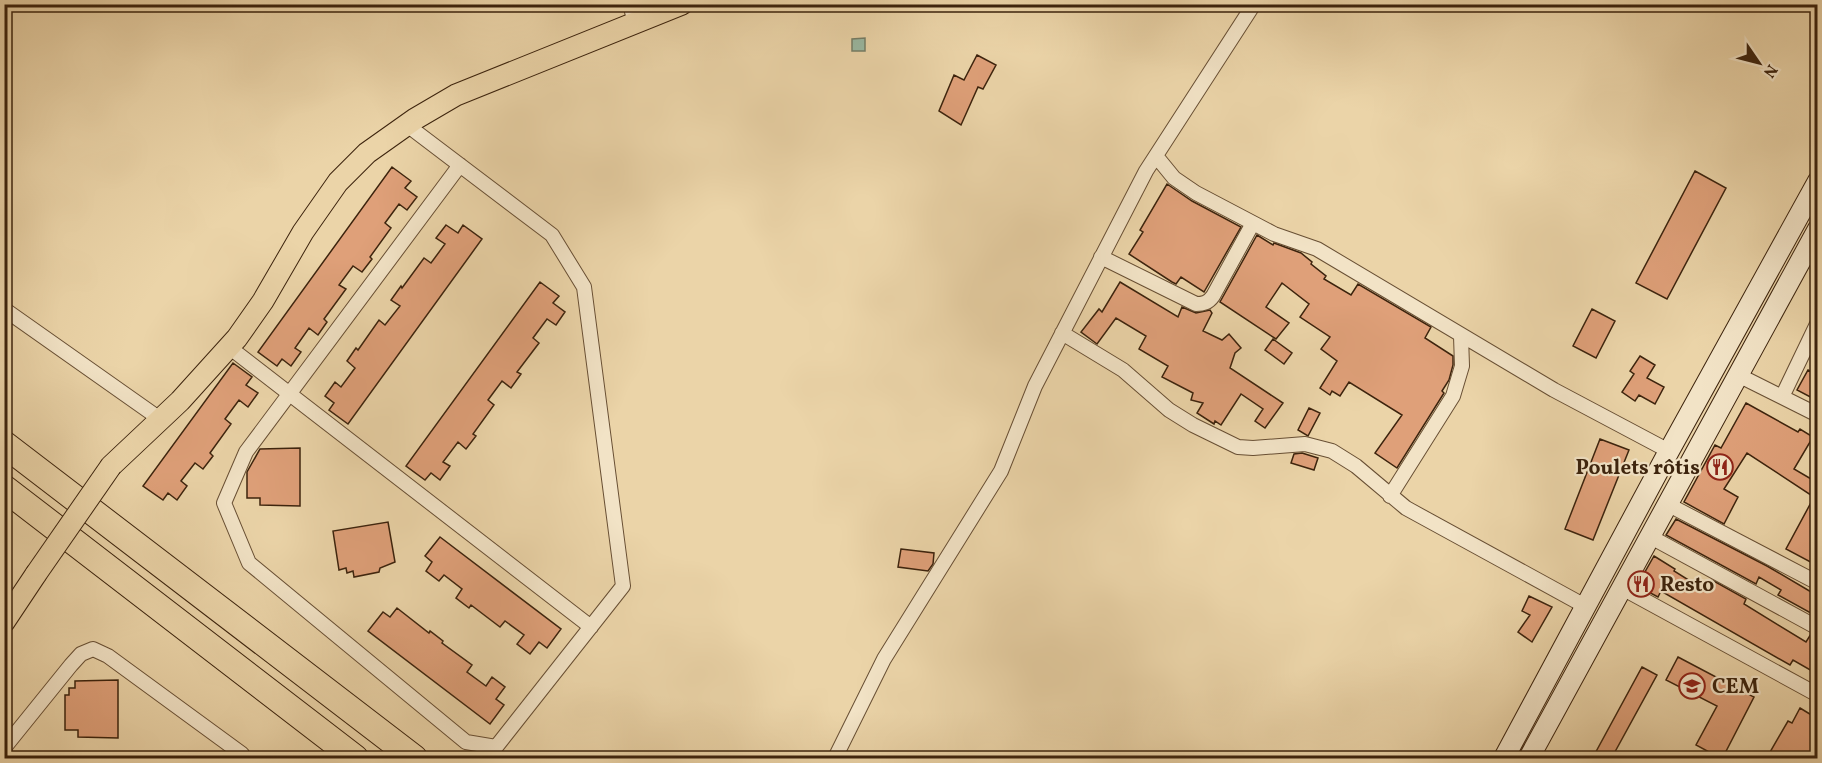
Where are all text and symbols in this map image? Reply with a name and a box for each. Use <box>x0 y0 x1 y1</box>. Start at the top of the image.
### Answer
north arrow <box>1729 33 1789 93</box>
text: N <box>1757 59 1782 82</box>
restaurant icon: Poulets rôtis <box>1705 452 1735 482</box>
place label: Poulets rôtis <box>1576 454 1700 483</box>
restaurant icon: Resto <box>1626 569 1656 599</box>
place label: Resto <box>1660 571 1714 600</box>
school or university icon: CEM <box>1677 671 1707 701</box>
place label: CEM <box>1712 673 1759 702</box>

